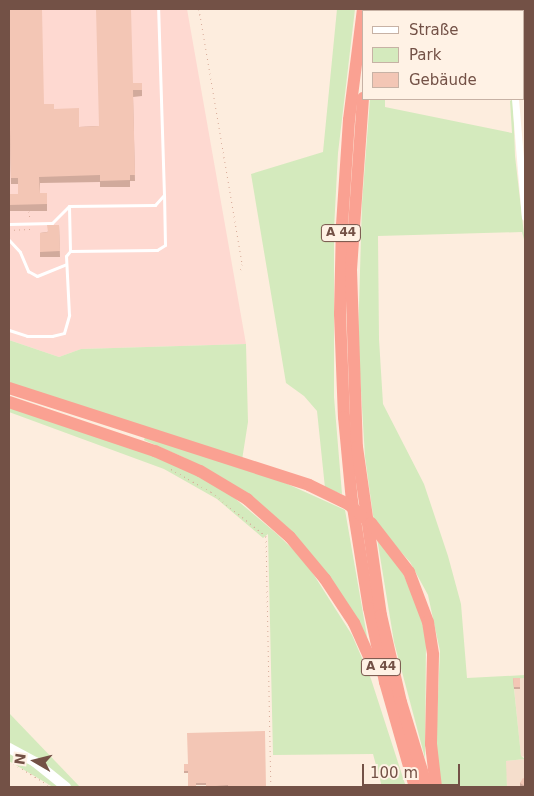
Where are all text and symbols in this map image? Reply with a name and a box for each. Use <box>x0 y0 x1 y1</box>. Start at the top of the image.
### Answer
legend <box>362 10 524 100</box>
text: Straße <box>409 21 458 39</box>
text: Park <box>409 46 441 64</box>
text: Gebäude <box>409 71 477 89</box>
road number: A 44 <box>320 224 362 242</box>
road number: A 44 <box>360 658 402 676</box>
north arrow <box>10 736 60 786</box>
text: N <box>11 752 29 766</box>
scale bar <box>364 754 462 786</box>
text: 100 m <box>370 764 418 782</box>

